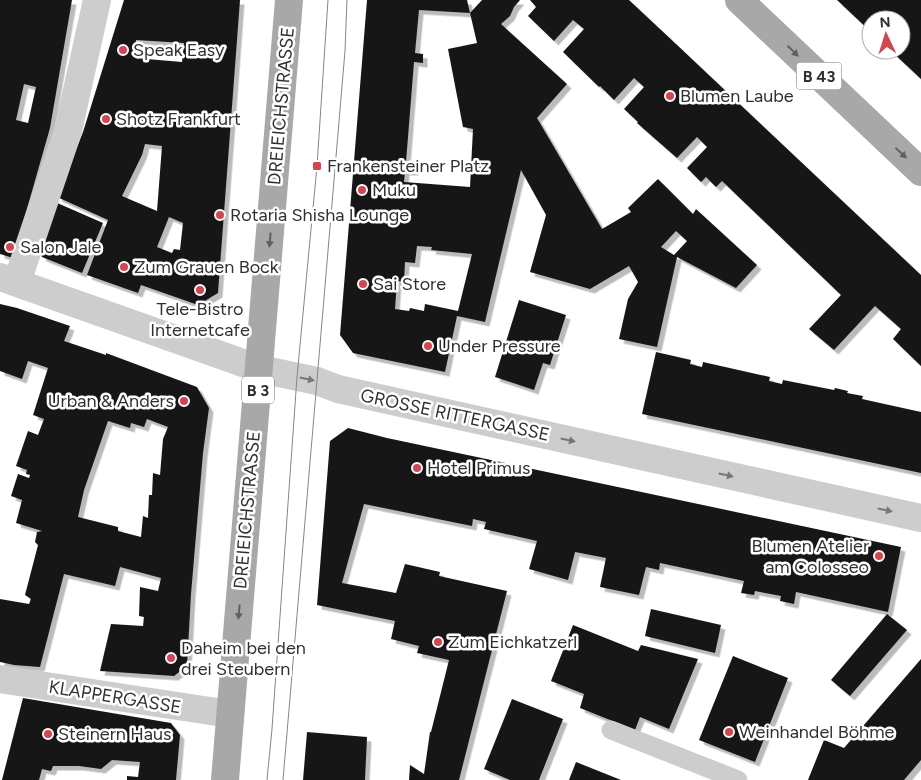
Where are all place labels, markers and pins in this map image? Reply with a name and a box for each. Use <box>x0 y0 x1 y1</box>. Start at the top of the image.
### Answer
place label: Speak Easy <box>133 39 225 61</box>
marker: Speak Easy <box>117 44 129 56</box>
place label: Blumen Laube <box>680 85 794 107</box>
marker: Blumen Laube <box>664 90 676 102</box>
place label: Shotz Frankfurt <box>116 108 241 130</box>
marker: Shotz Frankfurt <box>100 113 112 125</box>
place label: Frankensteiner Platz <box>327 155 489 177</box>
marker: Frankensteiner Platz <box>311 160 323 172</box>
place label: Muku <box>372 179 416 201</box>
marker: Muku <box>356 184 368 196</box>
place label: Rotaria Shisha Lounge <box>230 204 409 226</box>
marker: Rotaria Shisha Lounge <box>214 209 226 221</box>
place label: Salon Jale <box>20 236 102 258</box>
marker: Salon Jale <box>4 241 16 253</box>
place label: Zum Grauen Bock <box>134 256 279 278</box>
marker: Zum Grauen Bock <box>118 261 130 273</box>
place label: Sai Store <box>373 273 446 295</box>
marker: Sai Store <box>357 278 369 290</box>
marker: Tele-Bistro Internetcafe <box>194 284 206 296</box>
place label: Tele-Bistro Internetcafe <box>150 298 250 341</box>
place label: Under Pressure <box>438 335 561 357</box>
marker: Under Pressure <box>422 340 434 352</box>
place label: Urban & Anders <box>48 390 174 412</box>
marker: Urban & Anders <box>178 395 190 407</box>
place label: Hotel Primus <box>427 457 530 479</box>
marker: Hotel Primus <box>411 462 423 474</box>
place label: Blumen Atelier am Colosseo <box>752 535 869 578</box>
marker: Blumen Atelier am Colosseo <box>873 550 885 562</box>
place label: Zum Eichkatzerl <box>448 631 577 653</box>
marker: Zum Eichkatzerl <box>432 636 444 648</box>
place label: Daheim bei den drei Steubern <box>181 637 306 680</box>
marker: Daheim bei den drei Steubern <box>165 652 177 664</box>
place label: Weinhandel Böhme <box>739 721 894 743</box>
place label: Steinern Haus <box>58 723 171 745</box>
marker: Weinhandel Böhme <box>723 726 735 738</box>
marker: Steinern Haus <box>42 728 54 740</box>

